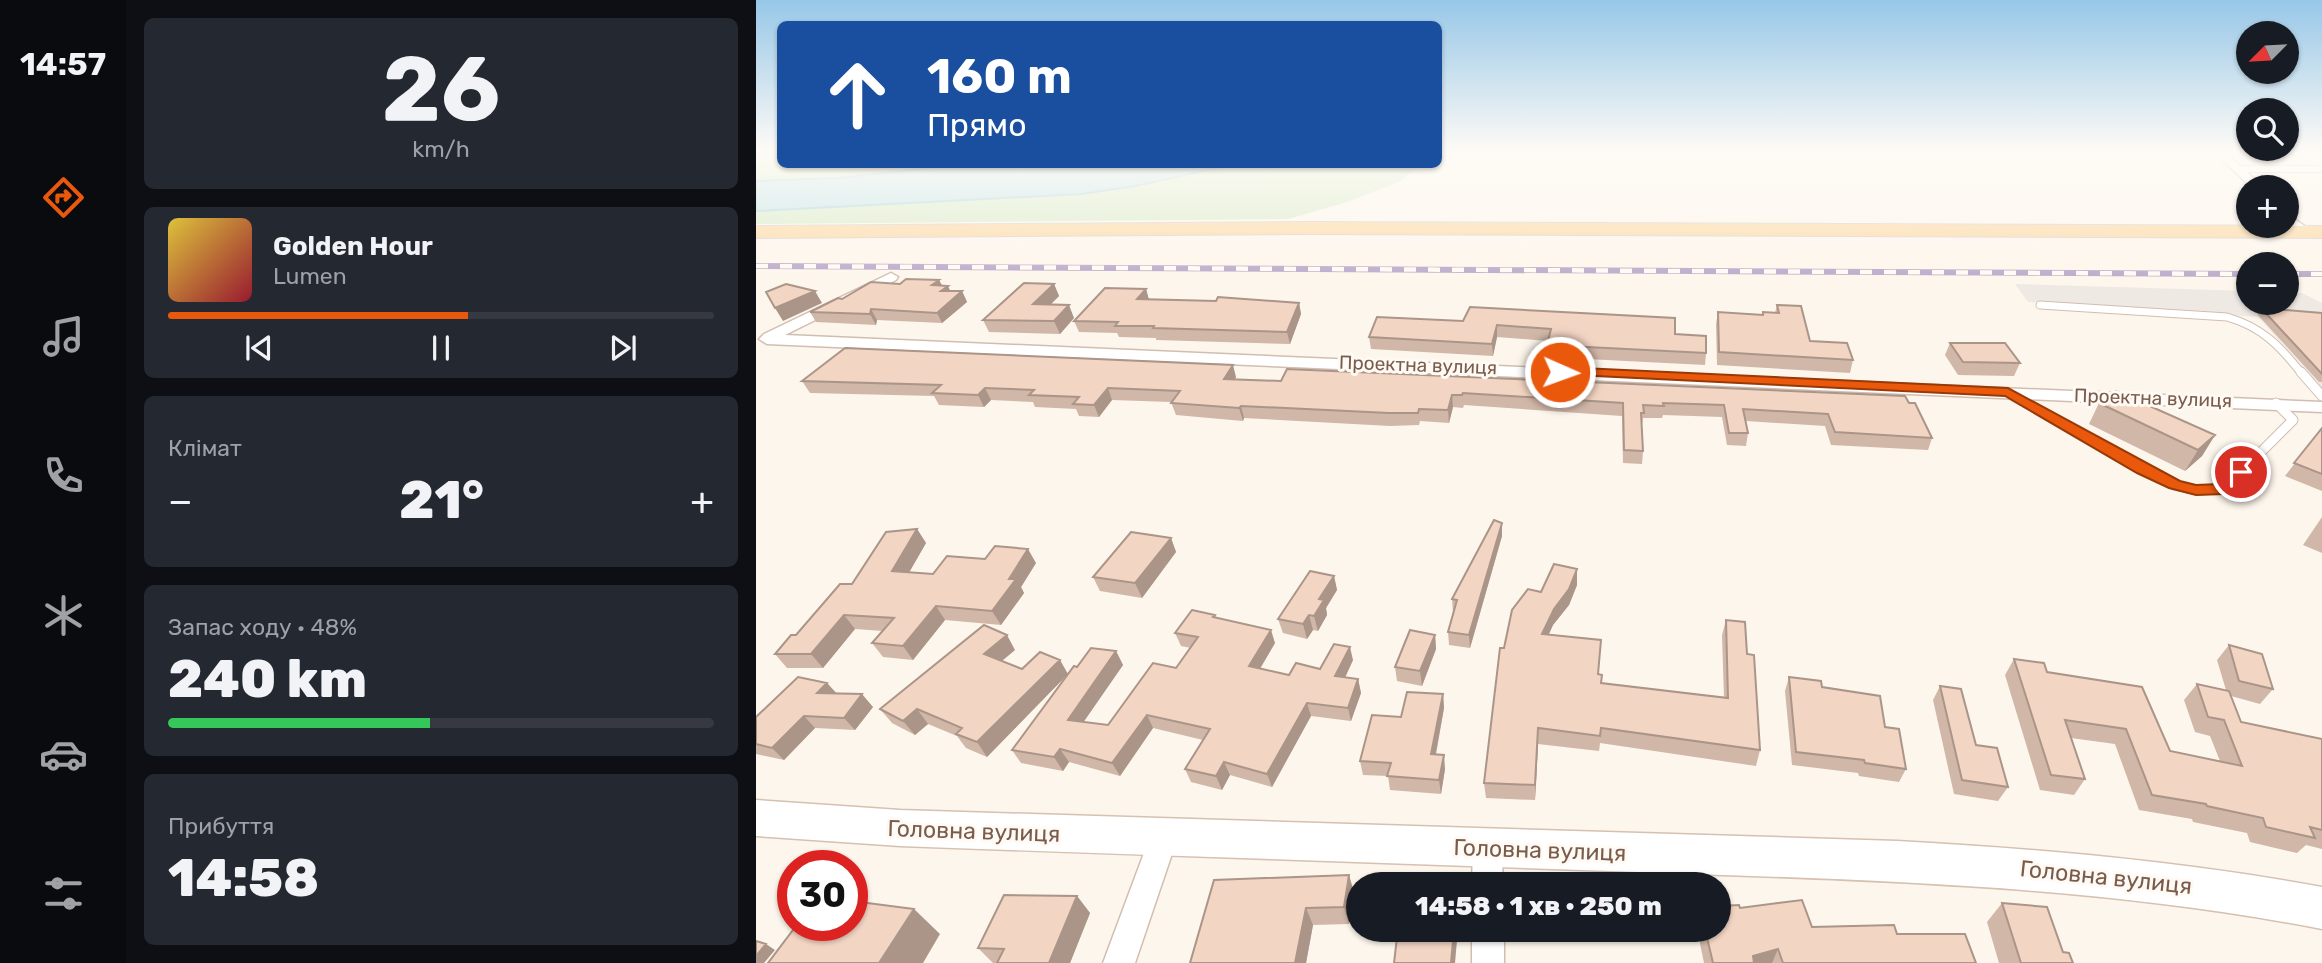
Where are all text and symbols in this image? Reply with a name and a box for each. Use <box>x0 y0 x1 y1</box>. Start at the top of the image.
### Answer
north arrow <box>2236 21 2300 84</box>
map controls <box>2236 21 2299 315</box>
text: 26 <box>382 35 500 143</box>
text: 14:57 <box>20 45 106 83</box>
text: 160 m <box>927 47 1072 105</box>
icon: ahead <box>812 49 903 140</box>
button: search <box>2236 98 2299 161</box>
text: Прямо <box>927 106 1027 144</box>
text: km/h <box>412 135 470 163</box>
icon: directions <box>39 173 88 222</box>
button: + <box>2236 175 2299 238</box>
text: Golden Hour <box>273 231 433 262</box>
button: − <box>2236 252 2299 315</box>
text: Lumen <box>273 262 347 290</box>
icon: music <box>39 312 88 361</box>
icon: previous <box>240 329 278 367</box>
icon: pause <box>422 329 460 367</box>
icon: next <box>604 329 642 367</box>
position arrow <box>1523 335 1597 409</box>
street label: Проектна вулиця <box>1339 351 1497 379</box>
street label: Проектна вулиця <box>2074 384 2232 412</box>
text: Клімат <box>168 434 242 462</box>
pin <box>2211 442 2271 502</box>
icon: phone <box>39 451 88 500</box>
icon: arrive <box>2222 453 2260 491</box>
text: 21° <box>399 469 484 531</box>
text: − <box>168 478 193 524</box>
text: + <box>690 478 714 524</box>
icon: climate <box>39 591 88 640</box>
text: Запас ходу · 48% <box>168 613 357 641</box>
text: 240 km <box>168 648 367 710</box>
icon: car <box>39 730 88 779</box>
text: Прибуття <box>168 812 274 840</box>
street label: Головна вулиця <box>887 814 1061 848</box>
street label: Головна вулиця <box>1453 833 1627 867</box>
text: 14:58 <box>168 847 319 909</box>
speed limit sign: 30 <box>777 850 868 941</box>
street label: Головна вулиця <box>2019 854 2193 900</box>
icon: filters <box>39 869 88 918</box>
text: 14:58 · 1 хв · 250 m <box>1415 891 1662 922</box>

